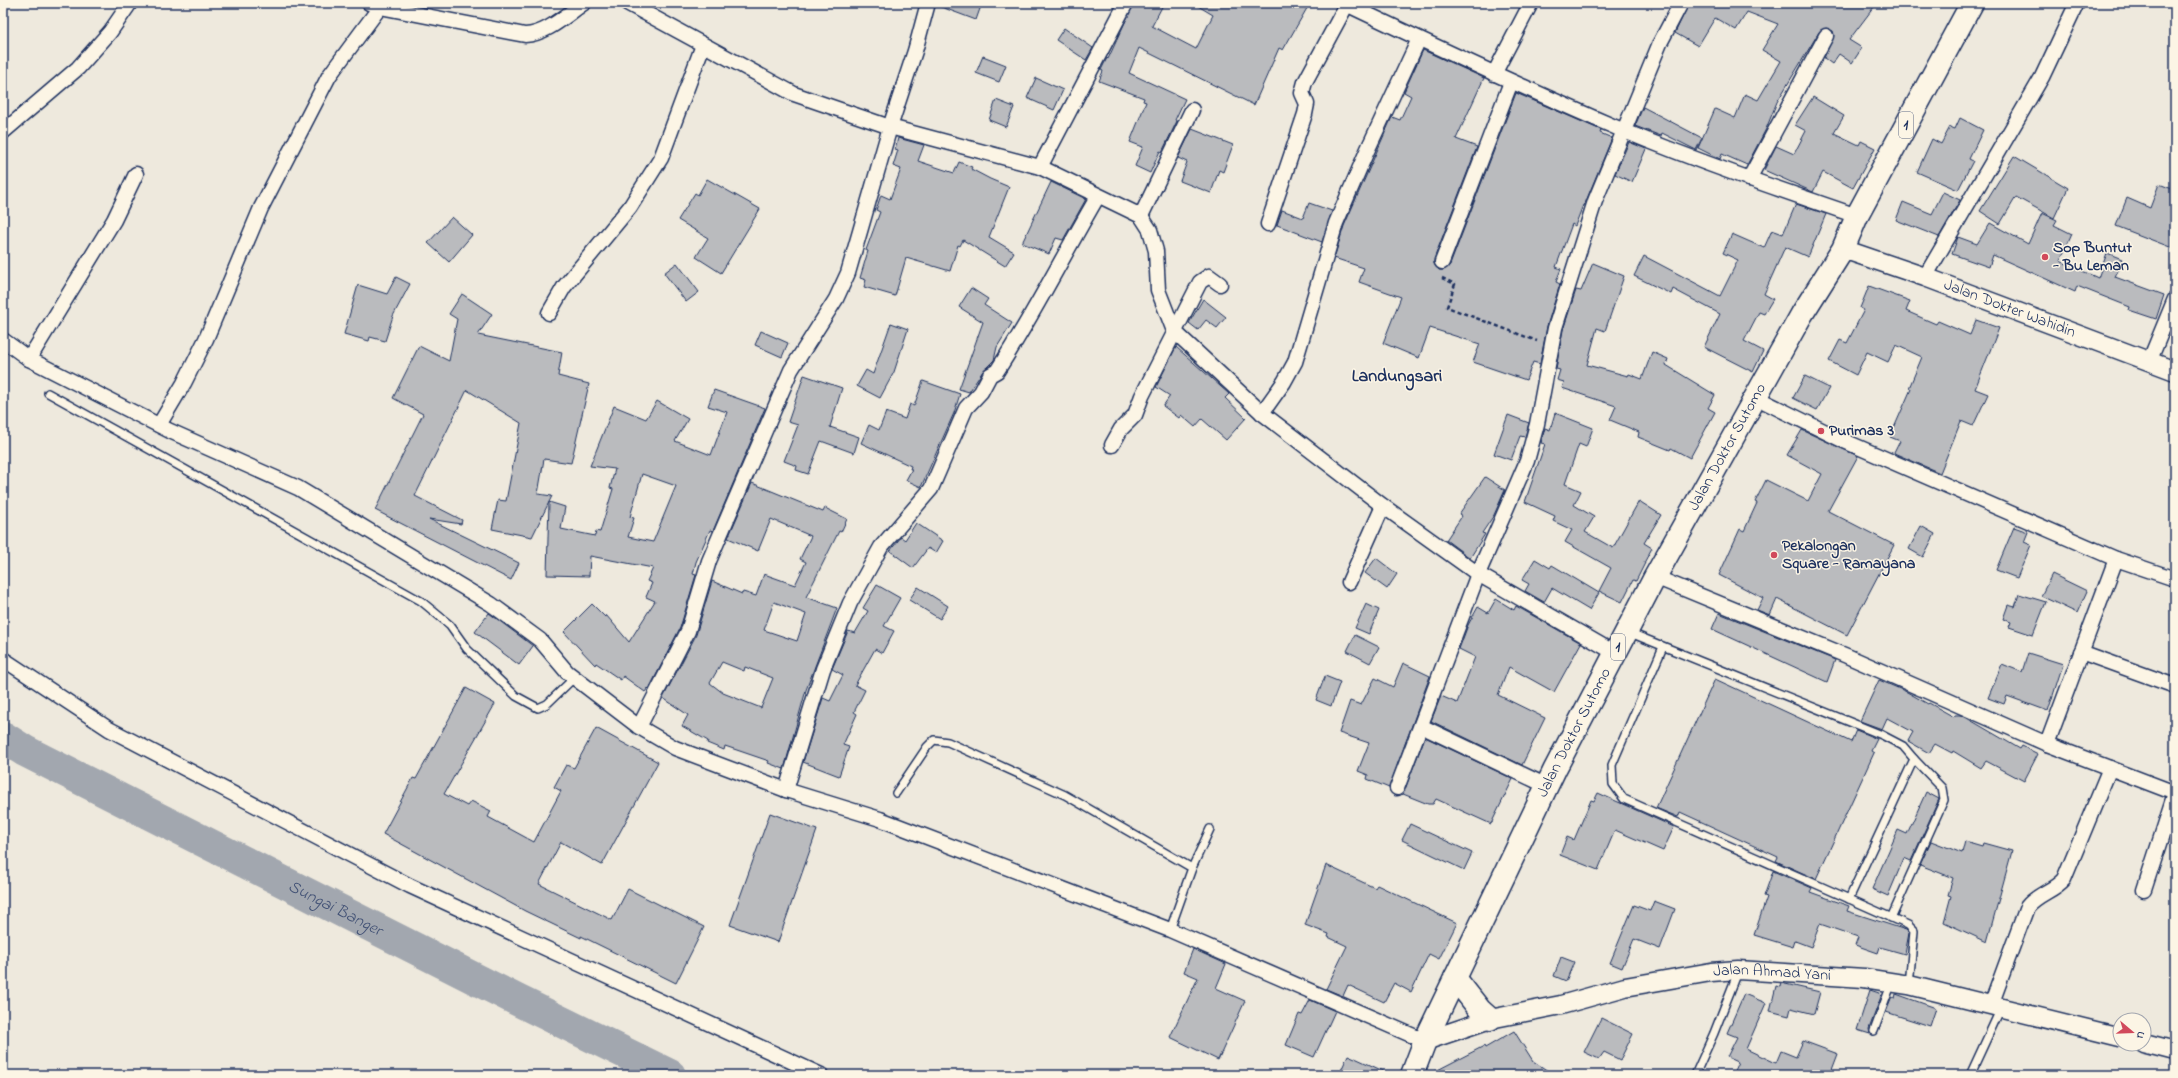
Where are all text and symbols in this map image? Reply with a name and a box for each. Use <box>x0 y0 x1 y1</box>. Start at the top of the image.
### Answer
road number: 1 <box>1899 112 1913 138</box>
place label: Sop Buntut - Bu Leman <box>2052 236 2133 278</box>
marker: Sop Buntut - Bu Leman <box>2040 252 2050 262</box>
street label: Jalan Dokter Wahidin <box>1940 273 2079 345</box>
district label: Landungsari <box>1352 364 1442 391</box>
street label: Jalan Doktor Sutomo <box>1682 379 1773 515</box>
place label: Purimas 3 <box>1829 419 1894 443</box>
marker: Purimas 3 <box>1816 426 1826 436</box>
place label: Pekalongan Square - Ramayana <box>1782 534 1916 577</box>
marker: Pekalongan Square - Ramayana <box>1769 550 1779 560</box>
road number: 1 <box>1611 634 1625 660</box>
street label: Jalan Doktor Sutomo <box>1531 664 1618 802</box>
water label: Sungai Banger <box>284 874 389 944</box>
street label: Jalan Ahmad Yani <box>1712 958 1832 988</box>
north arrow <box>2112 1012 2152 1052</box>
text: U <box>2132 1029 2149 1041</box>

